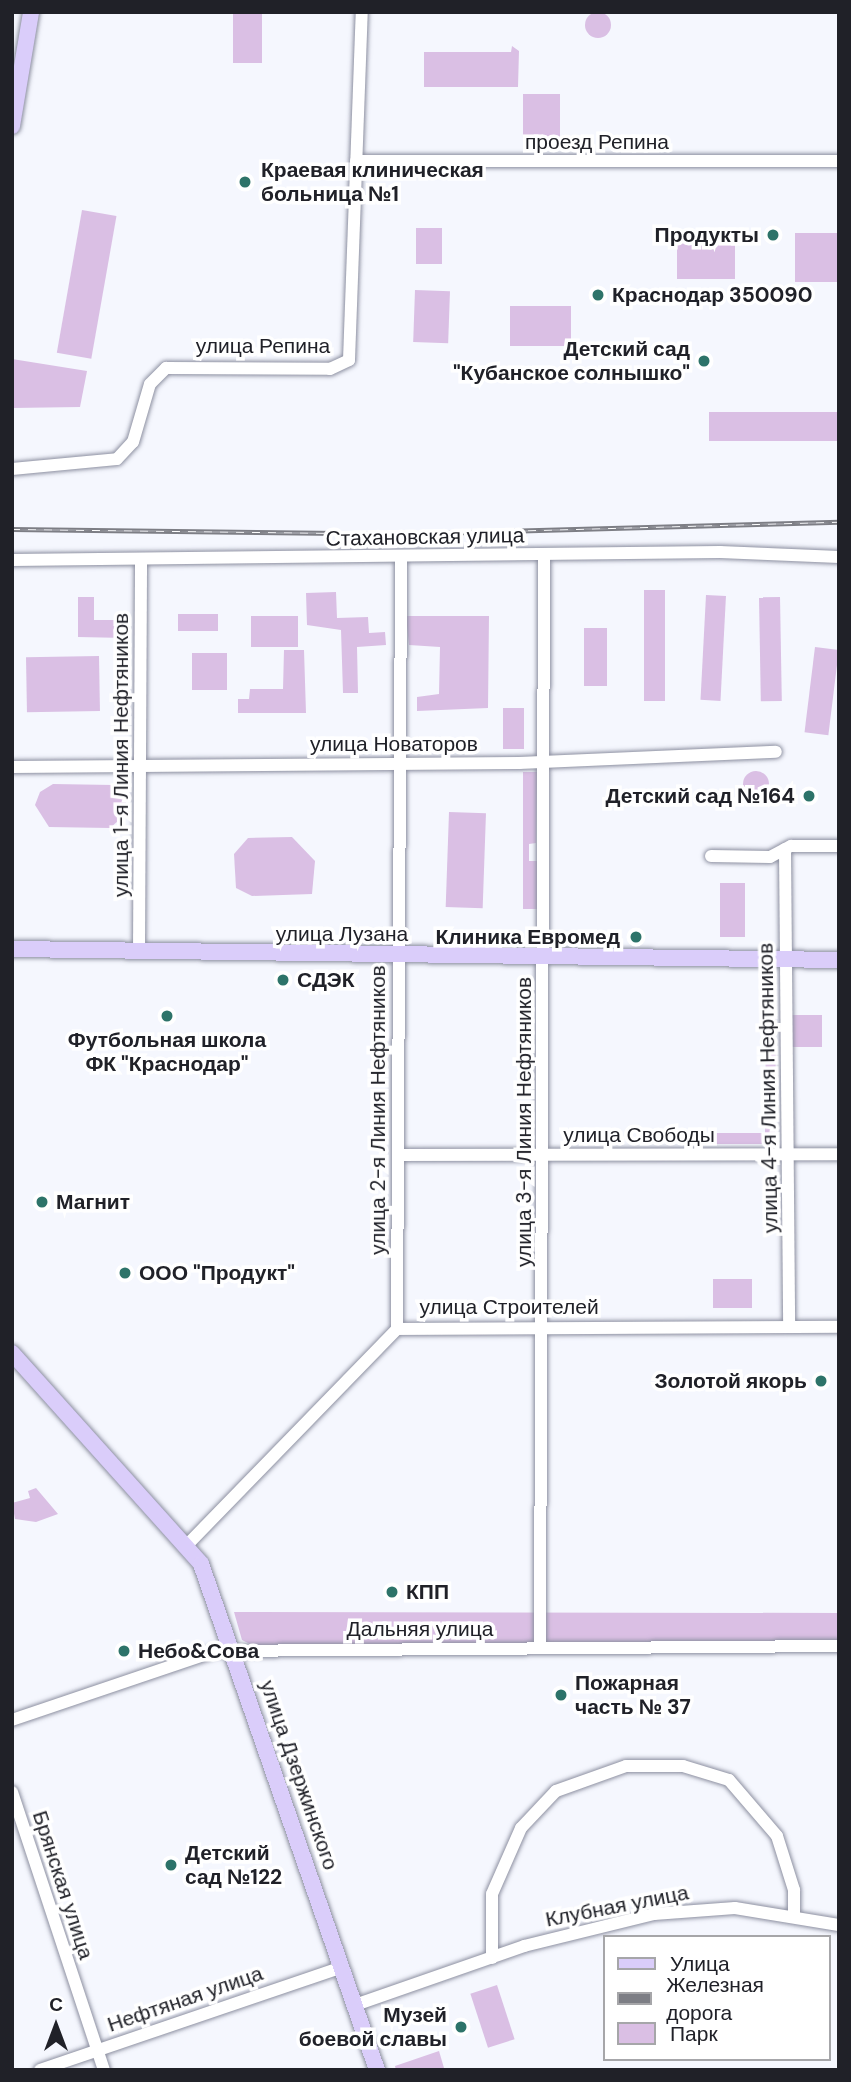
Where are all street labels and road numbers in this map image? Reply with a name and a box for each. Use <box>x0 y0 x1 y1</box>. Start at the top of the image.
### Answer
street label: проезд Репина <box>525 129 669 155</box>
street label: улица Репина <box>196 333 330 359</box>
street label: Стахановская улица <box>325 523 525 551</box>
street label: улица 1-я Линия Нефтяников <box>108 613 134 897</box>
street label: улица Новаторов <box>310 731 478 757</box>
street label: улица Лузана <box>276 921 408 947</box>
street label: улица 4-я Линия Нефтяников <box>753 943 783 1233</box>
street label: улица 2-я Линия Нефтяников <box>365 965 391 1255</box>
street label: улица 3-я Линия Нефтяников <box>511 977 537 1267</box>
street label: улица Свободы <box>563 1122 715 1148</box>
street label: улица Строителей <box>419 1294 599 1320</box>
street label: Дальняя улица <box>347 1616 493 1642</box>
street label: улица Дзержинского <box>255 1677 343 1873</box>
street label: Брянская улица <box>27 1808 99 1962</box>
street label: Клубная улица <box>543 1880 691 1932</box>
street label: Нефтяная улица <box>104 1961 266 2037</box>

